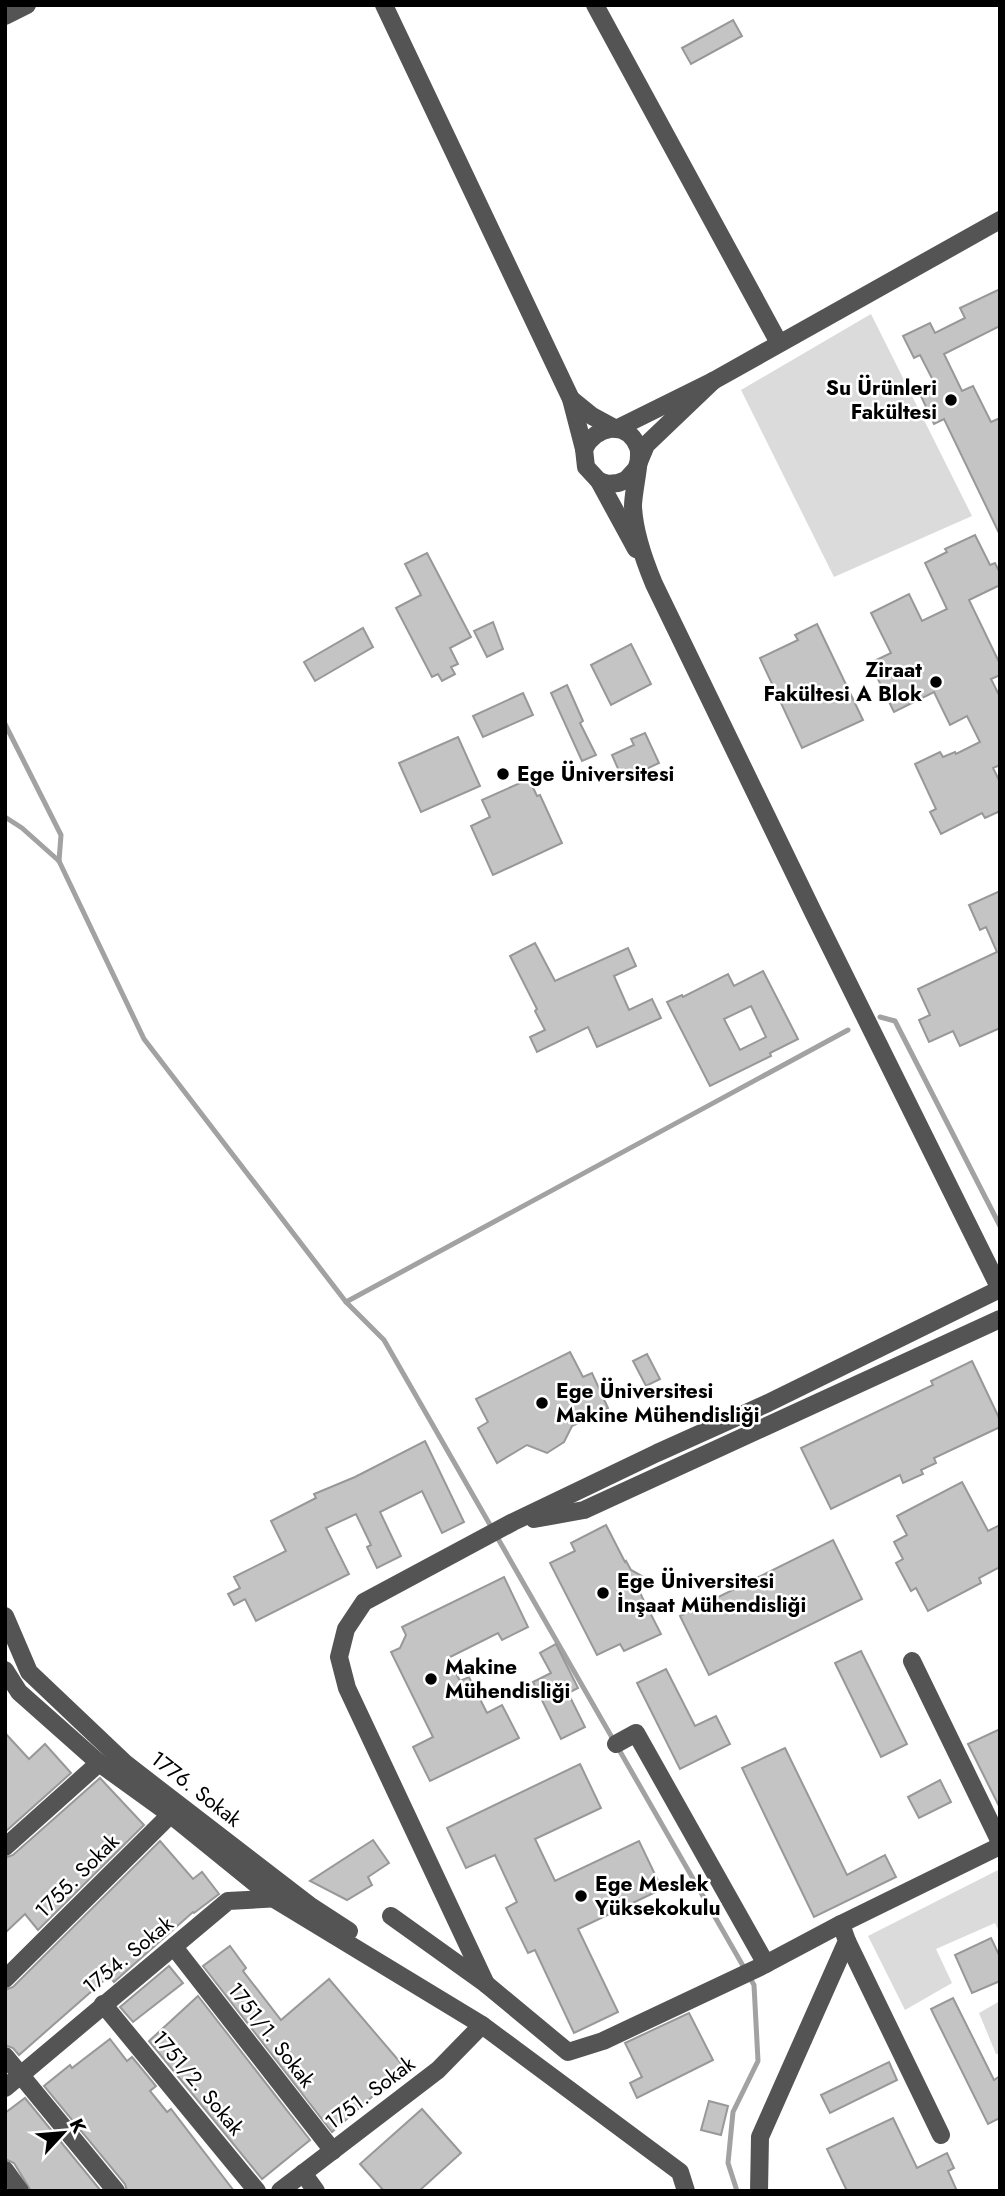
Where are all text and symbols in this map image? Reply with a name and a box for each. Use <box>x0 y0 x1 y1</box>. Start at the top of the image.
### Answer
place label: Su Ürünleri Fakültesi <box>826 373 937 427</box>
marker: Su Ürünleri Fakültesi <box>943 392 959 408</box>
place label: Ziraat Fakültesi A Blok <box>764 655 922 709</box>
marker: Ziraat Fakültesi A Blok <box>928 674 944 690</box>
place label: Ege Üniversitesi <box>517 759 674 789</box>
marker: Ege Üniversitesi <box>495 766 511 782</box>
place label: Ege Üniversitesi Makine Mühendisliği <box>556 1376 760 1430</box>
marker: Ege Üniversitesi Makine Mühendisliği <box>534 1395 550 1411</box>
place label: Ege Üniversitesi İnşaat Mühendisliği <box>617 1566 806 1620</box>
marker: Ege Üniversitesi İnşaat Mühendisliği <box>595 1585 611 1601</box>
place label: Makine Mühendisliği <box>445 1652 570 1706</box>
marker: Makine Mühendisliği <box>423 1671 439 1687</box>
street label: 1776. Sokak <box>144 1744 248 1834</box>
street label: 1755. Sokak <box>28 1827 126 1925</box>
place label: Ege Meslek Yüksekokulu <box>594 1869 721 1923</box>
marker: Ege Meslek Yüksekokulu <box>573 1888 589 1904</box>
street label: 1754. Sokak <box>76 1909 180 2001</box>
street label: 1751/1. Sokak <box>220 1976 322 2095</box>
street label: 1751/2. Sokak <box>145 2024 251 2143</box>
street label: 1751. Sokak <box>319 2049 422 2137</box>
north arrow <box>28 2098 98 2168</box>
text: K <box>63 2114 93 2138</box>

